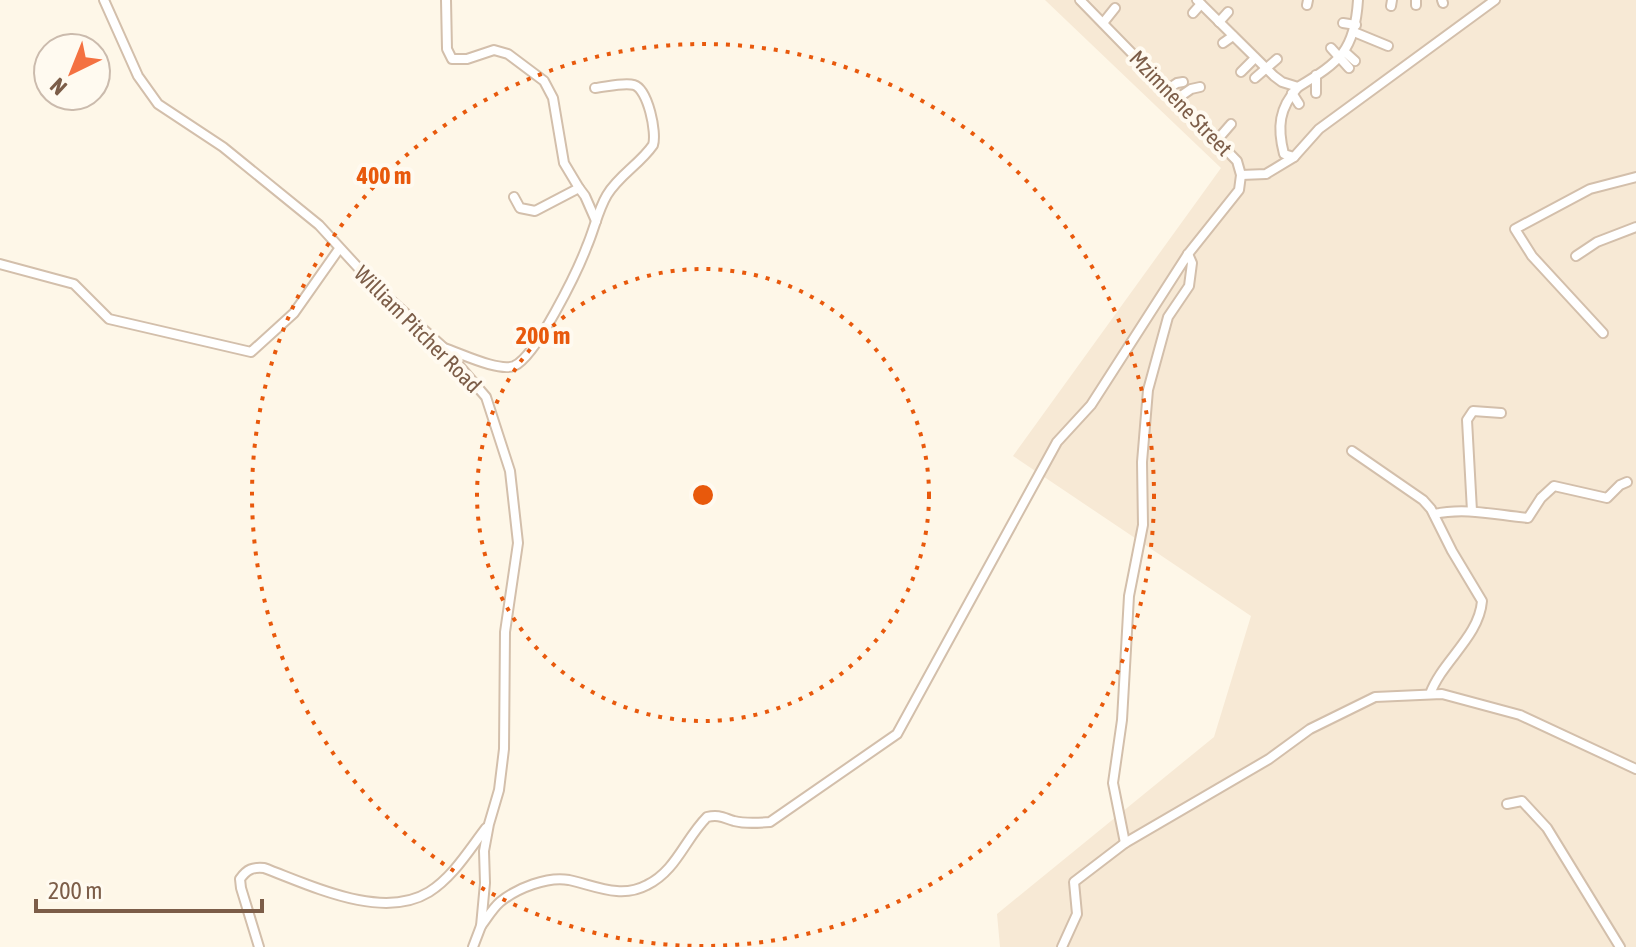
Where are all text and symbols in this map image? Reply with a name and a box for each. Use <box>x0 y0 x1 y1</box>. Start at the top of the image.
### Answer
north arrow <box>32 32 112 112</box>
street label: Mzimnene Street <box>1124 45 1238 161</box>
text: N <box>45 73 72 101</box>
text: 400 m <box>356 162 411 189</box>
street label: William Pitcher Road <box>349 260 487 398</box>
text: 200 m <box>516 322 570 349</box>
centre of rings <box>689 481 717 509</box>
scale bar <box>36 863 262 913</box>
text: 200 m <box>48 877 102 904</box>

